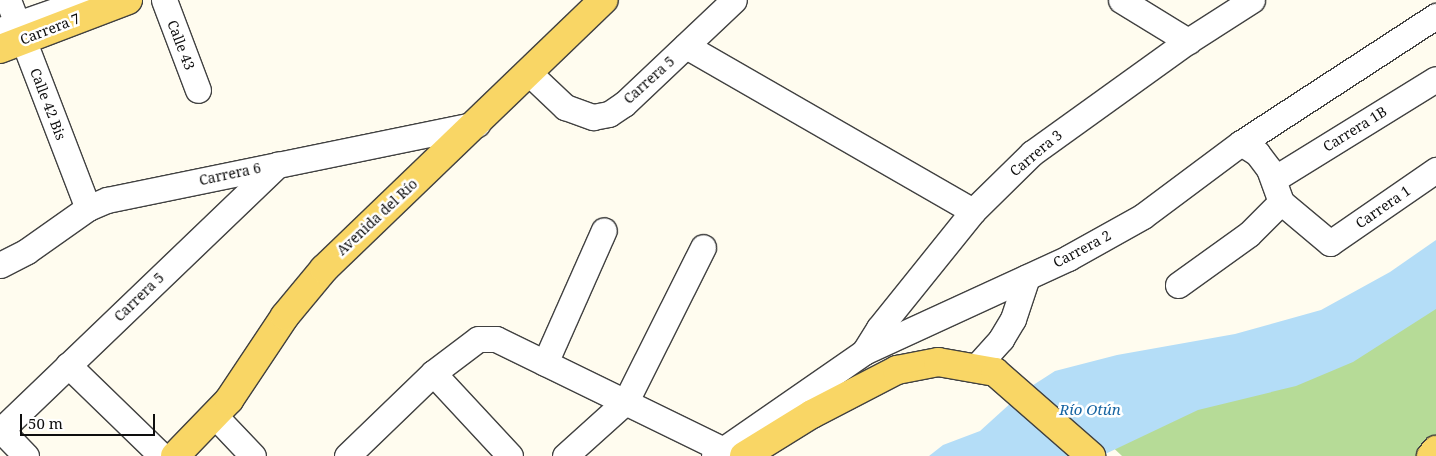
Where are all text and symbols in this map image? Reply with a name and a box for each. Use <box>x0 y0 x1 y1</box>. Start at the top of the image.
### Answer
street label: Carrera 7 <box>18 10 82 48</box>
street label: Calle 43 <box>164 18 198 72</box>
street label: Carrera 5 <box>620 53 678 107</box>
street label: Calle 42 Bis <box>27 66 69 142</box>
street label: Carrera 1B <box>1320 103 1390 155</box>
street label: Carrera 3 <box>1007 126 1065 180</box>
street label: Carrera 6 <box>198 159 262 189</box>
street label: Avenida del Río <box>333 175 421 259</box>
street label: Carrera 1 <box>1352 182 1414 232</box>
street label: Carrera 2 <box>1050 227 1114 271</box>
street label: Carrera 5 <box>111 269 167 325</box>
water label: Río Otún <box>1059 401 1121 419</box>
scale bar <box>22 404 158 436</box>
text: 50 m <box>28 413 63 433</box>

